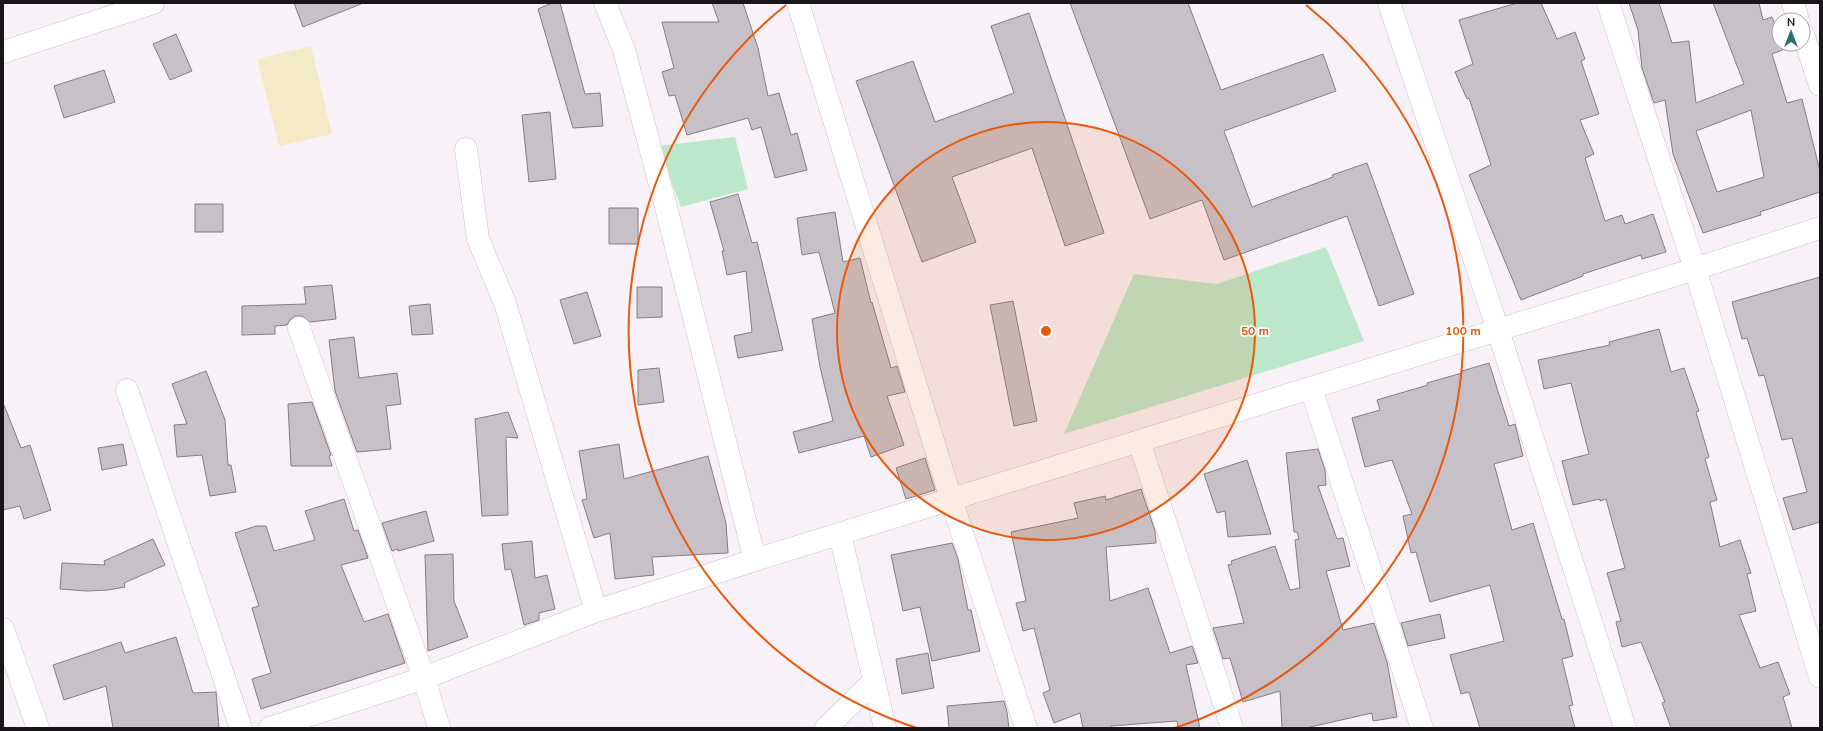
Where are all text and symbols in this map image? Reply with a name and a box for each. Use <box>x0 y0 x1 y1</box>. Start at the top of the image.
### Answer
north arrow <box>1771 12 1811 52</box>
text: N <box>1787 15 1795 30</box>
text: 50 m <box>1241 323 1269 339</box>
text: 100 m <box>1445 323 1481 339</box>
centre of rings <box>1039 324 1053 338</box>

